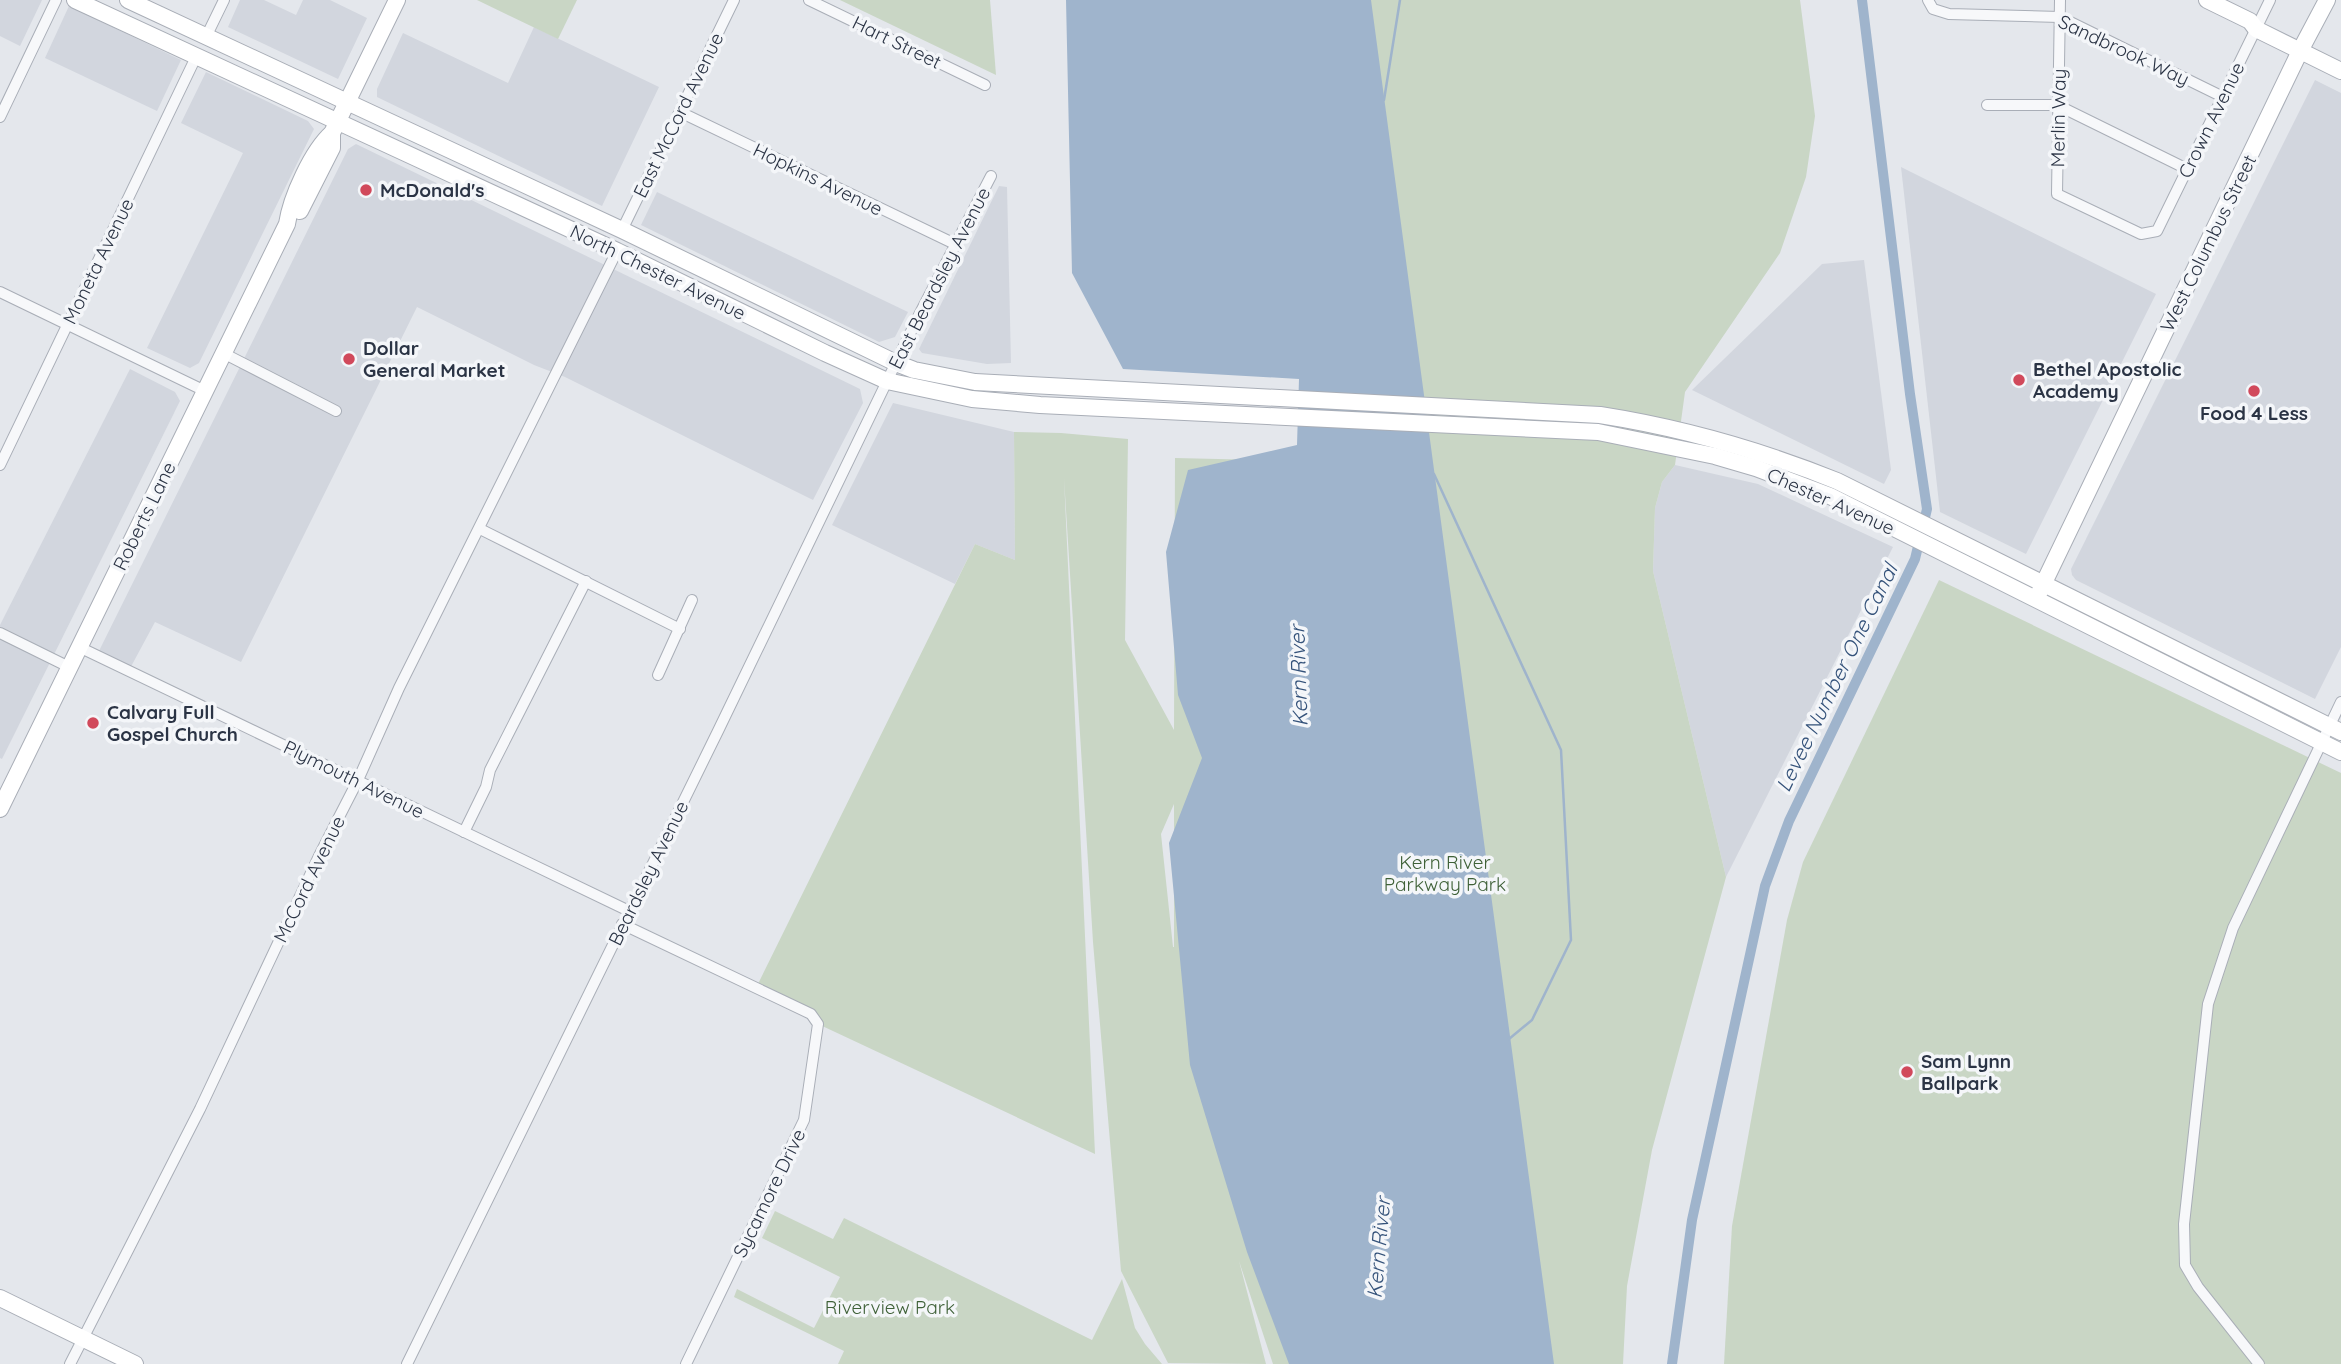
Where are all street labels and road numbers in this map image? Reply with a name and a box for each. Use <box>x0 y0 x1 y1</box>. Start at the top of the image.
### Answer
street label: Sandbrook Way <box>2055 9 2193 91</box>
street label: Hart Street <box>849 10 945 74</box>
street label: East McCord Avenue <box>628 28 728 202</box>
street label: Crown Avenue <box>2173 58 2249 182</box>
street label: Merlin Way <box>2045 68 2071 168</box>
street label: Hopkins Avenue <box>749 137 887 221</box>
street label: West Columbus Street <box>2155 151 2261 335</box>
street label: East Beardsley Avenue <box>883 183 995 373</box>
street label: Moneta Avenue <box>57 194 139 328</box>
street label: North Chester Avenue <box>566 219 750 325</box>
street label: Roberts Lane <box>107 458 181 574</box>
street label: Chester Avenue <box>1763 462 1899 540</box>
street label: Plymouth Avenue <box>280 735 428 823</box>
street label: Beardsley Avenue <box>603 797 693 949</box>
street label: McCord Avenue <box>268 812 350 946</box>
street label: Sycamore Drive <box>728 1125 810 1261</box>

